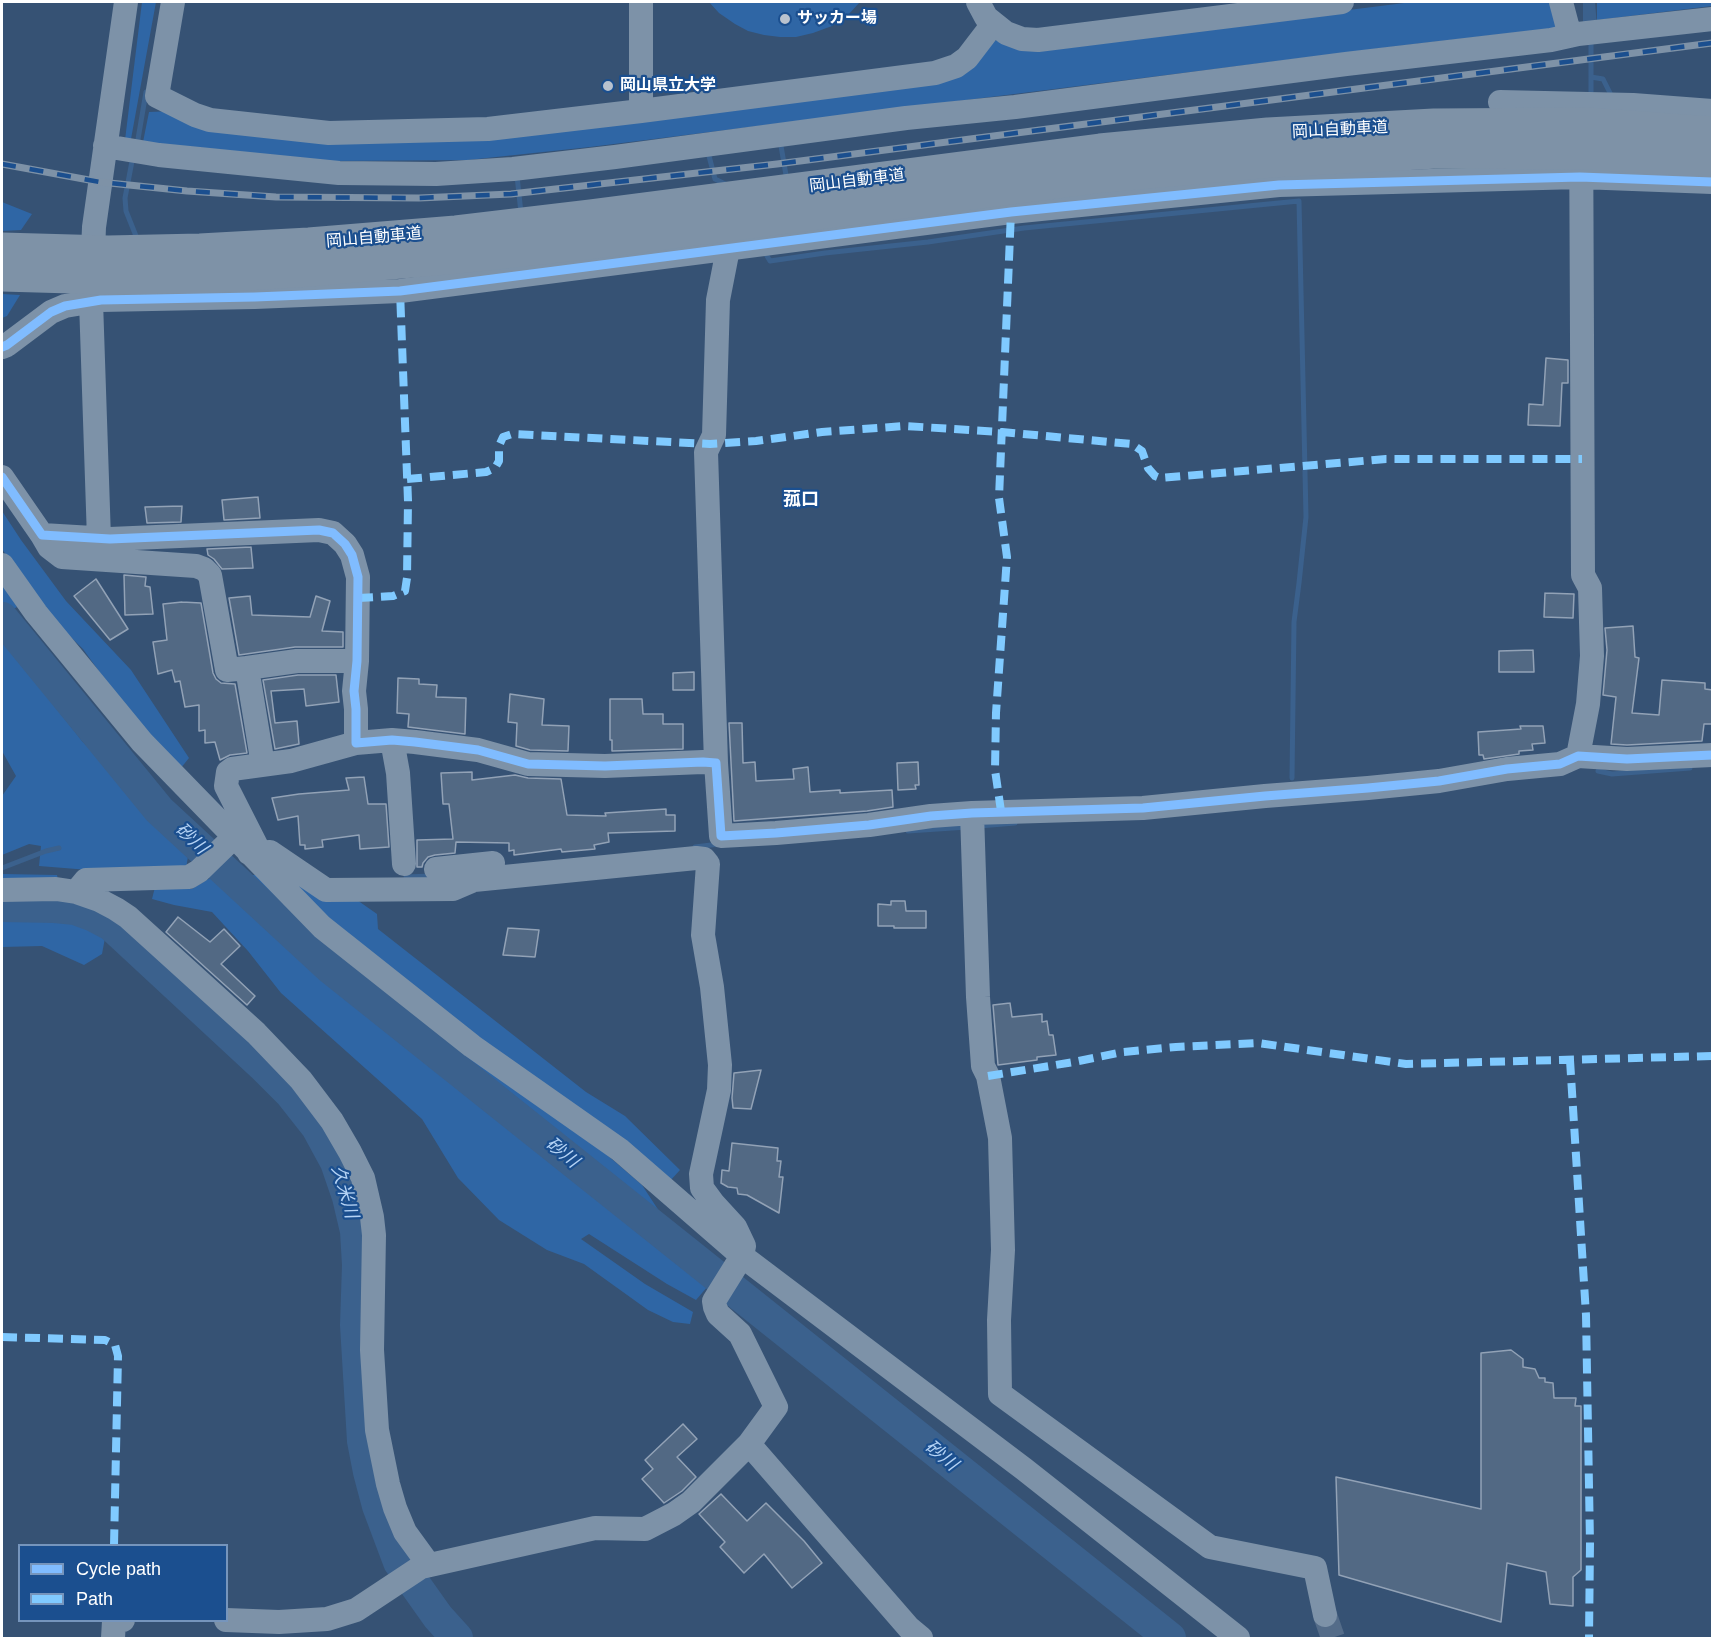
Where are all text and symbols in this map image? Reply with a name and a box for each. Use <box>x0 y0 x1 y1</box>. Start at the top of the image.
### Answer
place label: サッカー場 <box>797 9 877 29</box>
marker: サッカー場 <box>778 12 792 26</box>
place label: 岡山県立大学 <box>620 76 716 96</box>
marker: 岡山県立大学 <box>601 79 615 93</box>
street label: 岡山自動車道 <box>1292 118 1388 142</box>
street label: 岡山自動車道 <box>808 166 906 196</box>
street label: 岡山自動車道 <box>325 224 423 252</box>
district label: 菰口 <box>783 489 819 511</box>
water label: 砂川 <box>170 819 212 859</box>
water label: 砂川 <box>541 1133 583 1173</box>
water label: 久米川 <box>326 1163 362 1221</box>
water label: 砂川 <box>920 1436 962 1476</box>
legend <box>18 1544 228 1622</box>
text: Cycle path <box>76 1559 161 1579</box>
text: Path <box>76 1589 113 1609</box>

